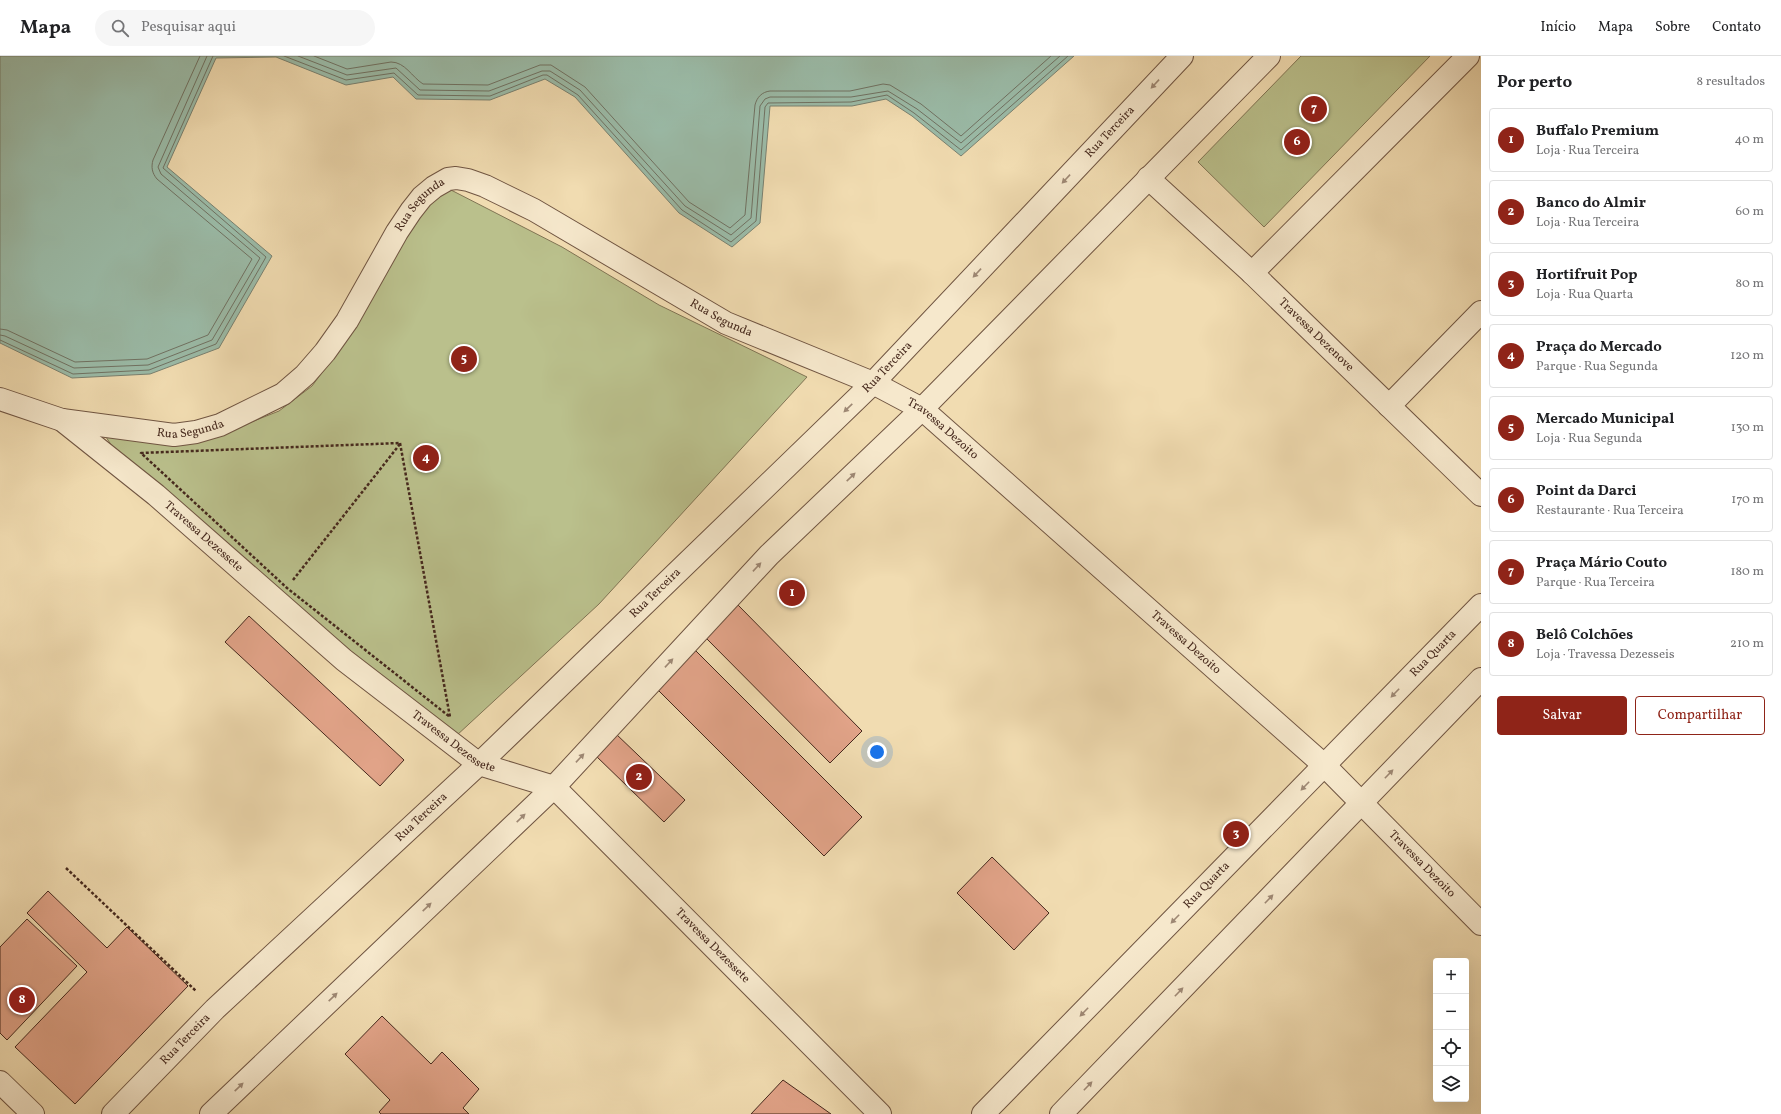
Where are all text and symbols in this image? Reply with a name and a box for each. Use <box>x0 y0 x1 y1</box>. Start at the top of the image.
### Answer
search box <box>95 10 375 46</box>
text: Mapa <box>20 15 71 41</box>
icon: search <box>109 17 131 39</box>
text: Pesquisar aqui <box>141 17 236 38</box>
text: Início <box>1540 18 1576 37</box>
text: Mapa <box>1598 18 1633 37</box>
text: Sobre <box>1655 18 1690 37</box>
text: Contato <box>1712 18 1761 37</box>
text: Por perto <box>1497 71 1572 94</box>
text: 8 resultados <box>1697 73 1765 91</box>
one-way arrow <box>1150 79 1160 89</box>
pin: 7 <box>1301 94 1327 124</box>
street label: Rua Terceira <box>1082 103 1139 161</box>
text: Buffalo Premium <box>1536 121 1659 142</box>
pin: 6 <box>1284 127 1310 157</box>
text: 1 <box>1508 131 1514 149</box>
text: 40 m <box>1735 131 1764 149</box>
text: Loja · Rua Terceira <box>1536 142 1639 160</box>
street label: Rua Segunda <box>391 174 448 235</box>
one-way arrow <box>1061 174 1071 184</box>
text: Banco do Almir <box>1536 193 1646 214</box>
text: 2 <box>1508 203 1514 221</box>
text: 60 m <box>1736 203 1764 221</box>
text: Loja · Rua Terceira <box>1536 214 1639 232</box>
text: Hortifruit Pop <box>1536 265 1638 286</box>
one-way arrow <box>973 269 982 278</box>
text: 3 <box>1508 275 1514 293</box>
text: 80 m <box>1735 275 1764 293</box>
text: Loja · Rua Quarta <box>1536 286 1633 304</box>
street label: Rua Segunda <box>687 295 755 341</box>
street label: Travessa Dezenove <box>1275 295 1357 376</box>
text: Praça do Mercado <box>1536 337 1662 358</box>
street label: Rua Terceira <box>859 338 916 397</box>
pin: 5 <box>451 344 477 374</box>
text: 4 <box>1507 347 1515 365</box>
text: 120 m <box>1730 347 1764 365</box>
text: Parque · Rua Segunda <box>1536 358 1658 376</box>
street label: Travessa Dezoito <box>904 394 982 463</box>
one-way arrow <box>843 403 853 412</box>
text: Mercado Municipal <box>1536 409 1674 430</box>
street label: Rua Segunda <box>156 416 227 443</box>
text: 5 <box>1508 419 1514 437</box>
text: 130 m <box>1731 419 1764 437</box>
text: Loja · Rua Segunda <box>1536 430 1642 448</box>
pin: 4 <box>413 443 439 473</box>
one-way arrow <box>846 472 856 482</box>
text: Point da Darci <box>1536 481 1636 502</box>
text: 6 <box>1507 491 1515 509</box>
text: 170 m <box>1731 491 1764 509</box>
street label: Travessa Dezessete <box>161 498 247 576</box>
text: Restaurante · Rua Terceira <box>1536 502 1684 520</box>
text: Praça Mário Couto <box>1536 553 1667 574</box>
one-way arrow <box>753 562 762 573</box>
text: 7 <box>1508 563 1514 581</box>
text: 180 m <box>1730 563 1764 581</box>
street label: Rua Terceira <box>626 565 685 622</box>
text: Parque · Rua Terceira <box>1536 574 1655 592</box>
pin: 1 <box>779 578 805 608</box>
street label: Travessa Dezoito <box>1147 607 1224 678</box>
text: Belô Colchões <box>1536 625 1633 646</box>
street label: Rua Quarta <box>1407 627 1460 681</box>
text: 8 <box>1507 635 1515 653</box>
text: 210 m <box>1730 635 1764 653</box>
text: Loja · Travessa Dezesseis <box>1536 646 1675 664</box>
one-way arrow <box>664 658 674 668</box>
one-way arrow <box>1391 688 1400 698</box>
button: Salvar <box>1497 696 1627 735</box>
button: Compartilhar <box>1635 696 1765 735</box>
street label: Travessa Dezessete <box>408 707 498 777</box>
your location <box>867 742 887 762</box>
one-way arrow <box>576 753 585 763</box>
pin: 2 <box>626 762 652 792</box>
one-way arrow <box>1384 769 1394 779</box>
one-way arrow <box>1300 781 1310 791</box>
street label: Rua Terceira <box>392 789 451 846</box>
one-way arrow <box>516 813 526 823</box>
pin: 3 <box>1223 819 1249 849</box>
street label: Travessa Dezoito <box>1385 827 1459 901</box>
street label: Rua Quarta <box>1180 858 1234 912</box>
one-way arrow <box>1264 894 1274 904</box>
one-way arrow <box>422 903 432 912</box>
street label: Travessa Dezessete <box>671 905 753 987</box>
one-way arrow <box>1170 914 1180 924</box>
map controls <box>1433 958 1469 1102</box>
button: + <box>1433 958 1469 994</box>
pin: 8 <box>9 985 35 1015</box>
one-way arrow <box>1174 987 1183 997</box>
one-way arrow <box>328 992 338 1002</box>
button: − <box>1433 994 1469 1030</box>
one-way arrow <box>1079 1007 1089 1017</box>
street label: Rua Terceira <box>157 1010 214 1069</box>
button: locate <box>1433 1030 1469 1066</box>
button: layers <box>1433 1066 1469 1102</box>
one-way arrow <box>1084 1081 1093 1091</box>
one-way arrow <box>234 1082 244 1092</box>

